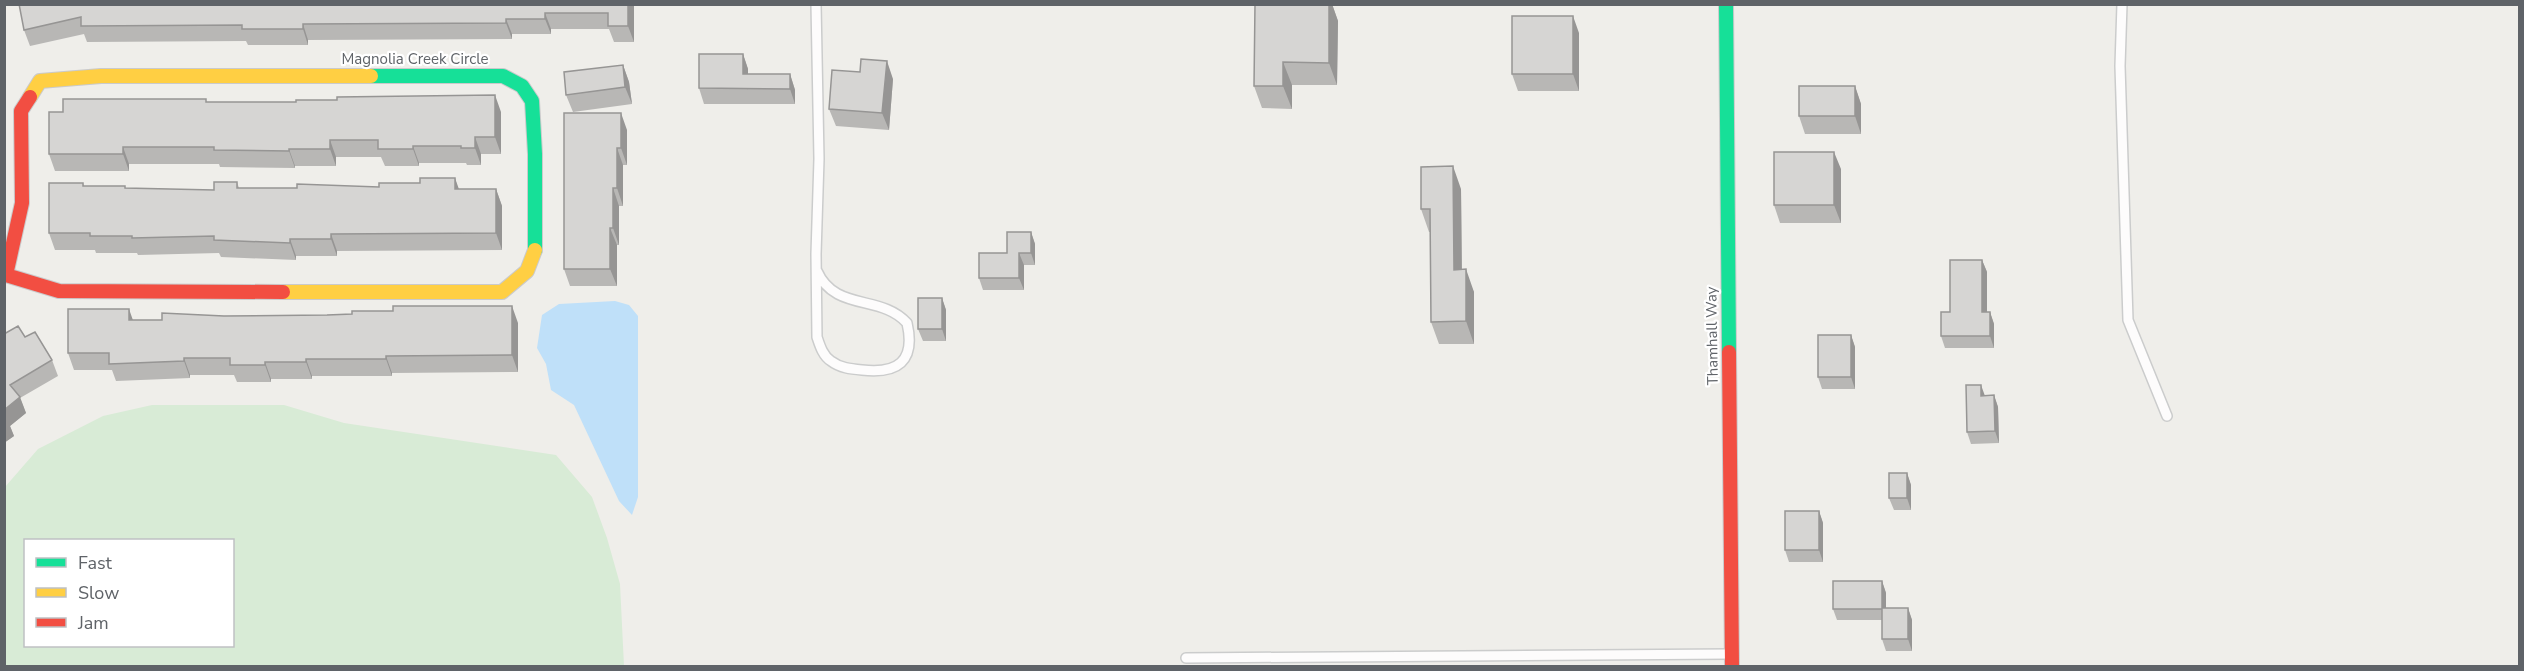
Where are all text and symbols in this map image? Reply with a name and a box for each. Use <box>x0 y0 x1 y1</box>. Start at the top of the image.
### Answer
street label: Magnolia Creek Circle <box>342 49 489 69</box>
street label: Thamhall Way <box>1701 286 1723 386</box>
legend <box>24 539 234 647</box>
text: Fast <box>78 551 113 575</box>
text: Slow <box>78 581 119 605</box>
text: Jam <box>77 611 109 635</box>

